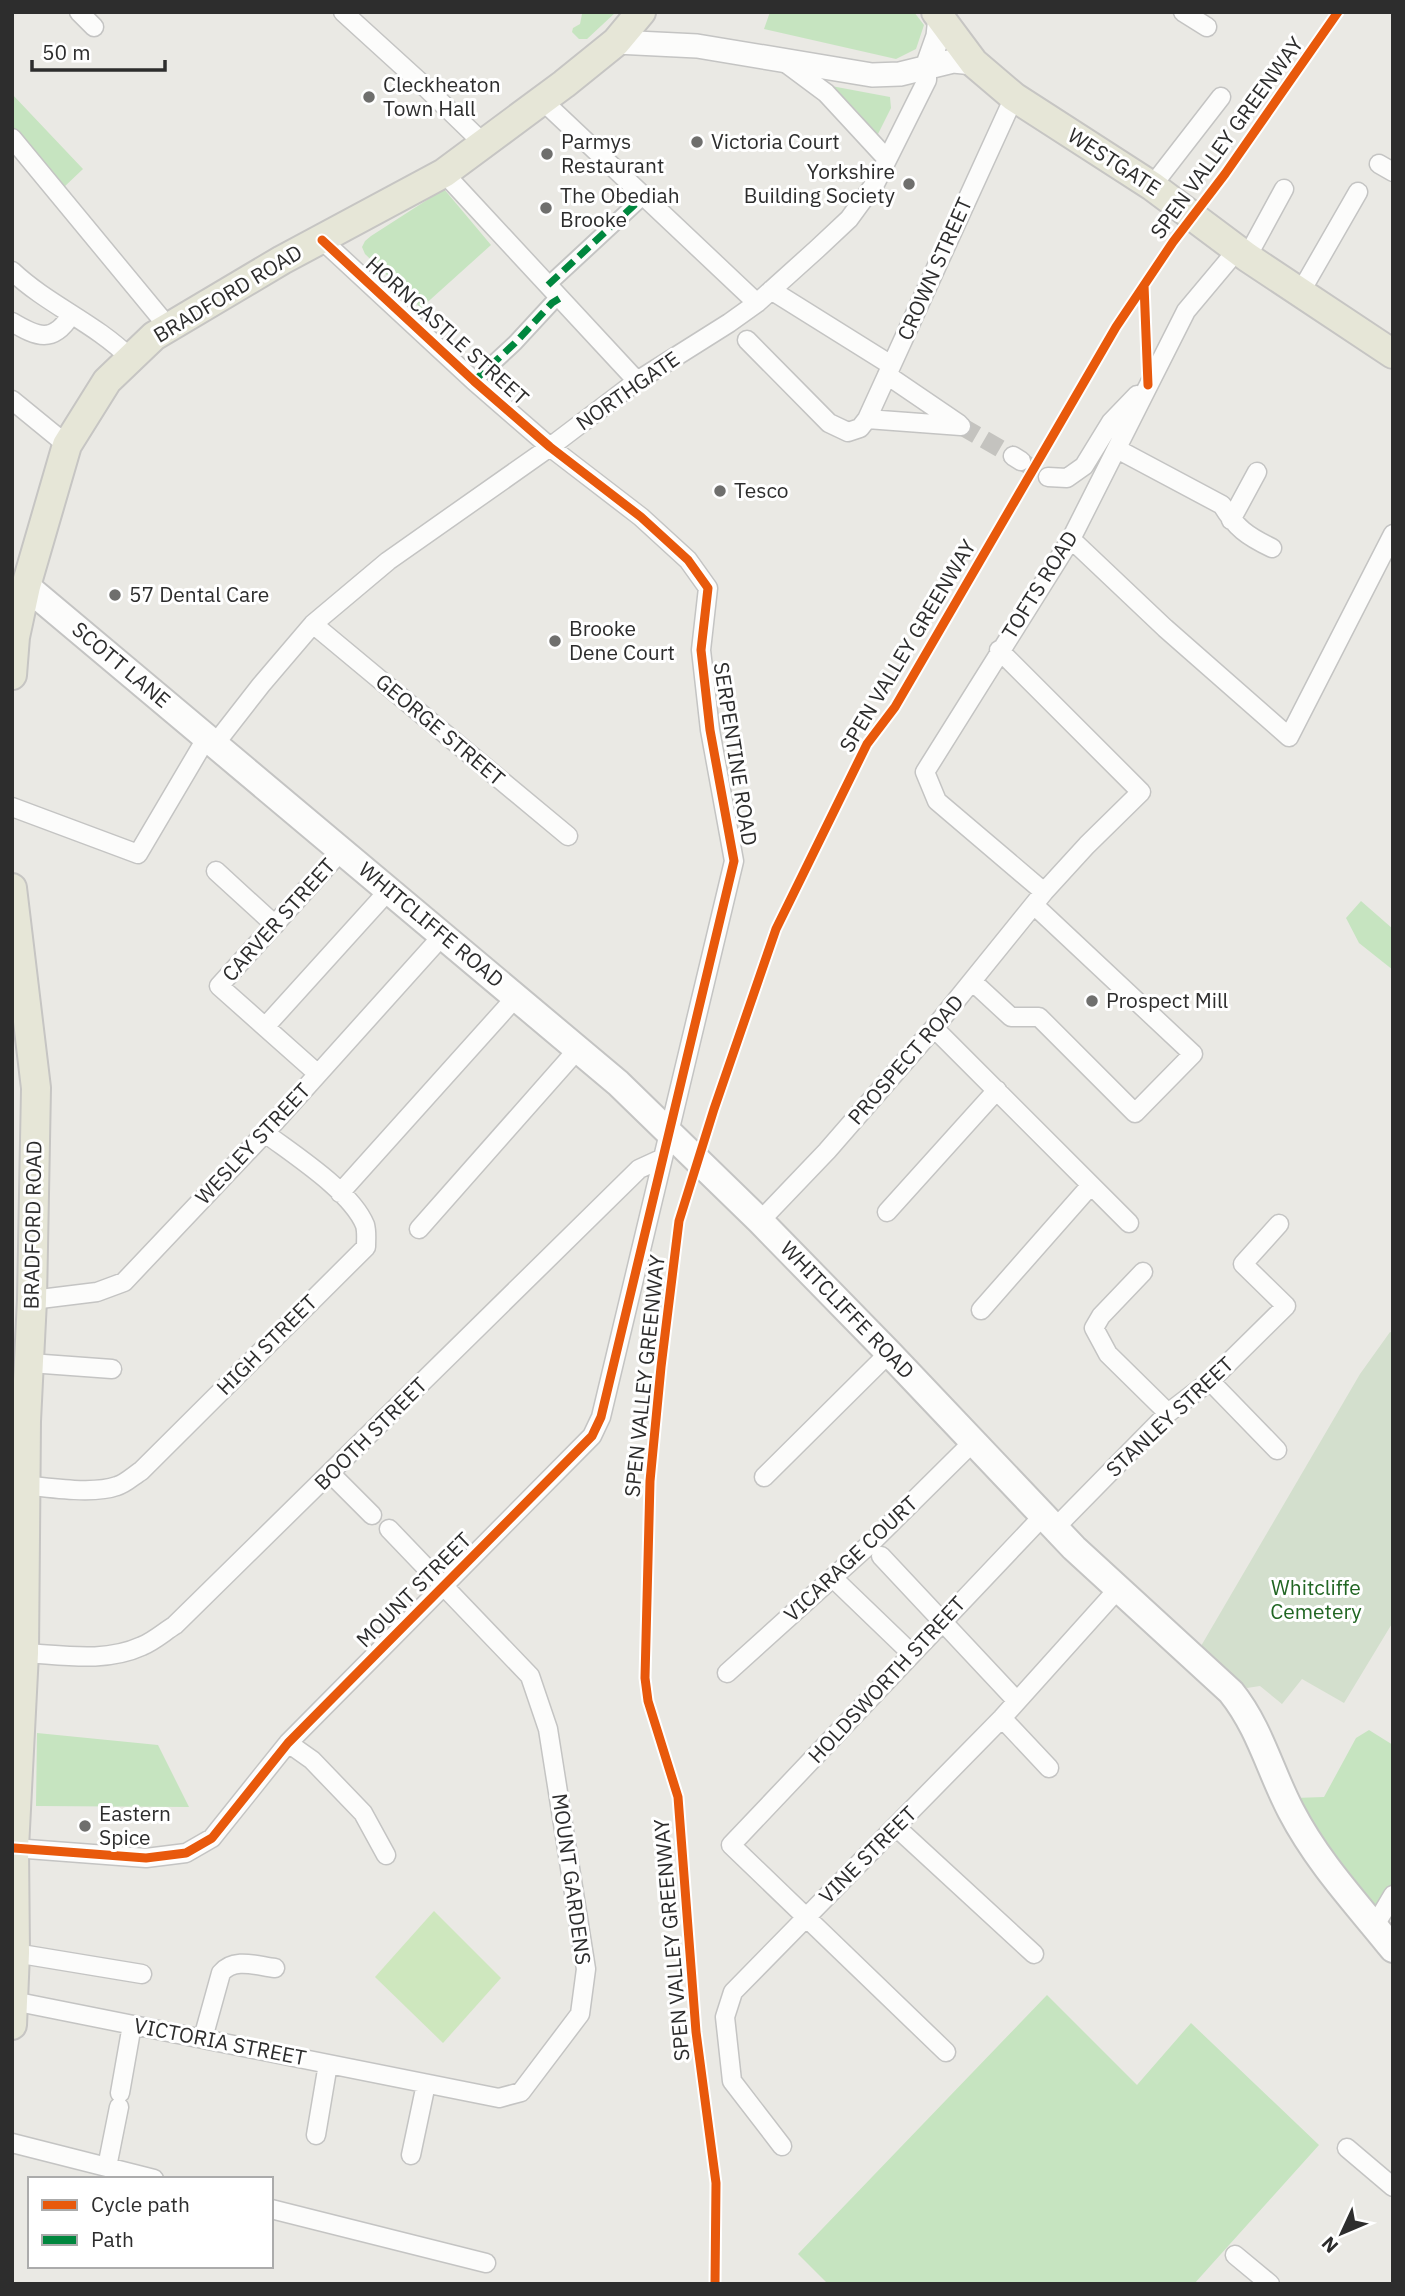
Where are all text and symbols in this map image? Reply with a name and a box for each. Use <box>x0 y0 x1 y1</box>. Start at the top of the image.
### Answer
scale bar <box>32 28 164 72</box>
street label: SPEN VALLEY GREENWAY <box>1143 30 1309 244</box>
text: 50 m <box>42 38 91 66</box>
place label: Cleckheaton Town Hall <box>383 70 501 122</box>
marker: Cleckheaton Town Hall <box>361 89 377 105</box>
street label: WESTGATE <box>1063 121 1166 202</box>
place label: Parmys Restaurant <box>561 127 664 179</box>
place label: Victoria Court <box>711 127 840 155</box>
marker: Victoria Court <box>689 134 705 150</box>
marker: Parmys Restaurant <box>539 146 555 162</box>
place label: Yorkshire Building Society <box>744 157 896 209</box>
marker: Yorkshire Building Society <box>901 176 917 192</box>
place label: The Obediah Brooke <box>560 181 680 233</box>
street label: CROWN STREET <box>890 193 978 344</box>
marker: The Obediah Brooke <box>538 200 554 216</box>
street label: BRADFORD ROAD <box>148 238 307 349</box>
street label: HORNCASTLE STREET <box>360 250 535 411</box>
street label: NORTHGATE <box>570 344 685 436</box>
place label: Tesco <box>734 476 789 504</box>
marker: Tesco <box>712 483 728 499</box>
street label: TOFTS ROAD <box>995 525 1083 644</box>
street label: SPEN VALLEY GREENWAY <box>832 533 982 757</box>
place label: 57 Dental Care <box>129 580 269 608</box>
marker: 57 Dental Care <box>107 587 123 603</box>
place label: Brooke Dene Court <box>569 614 675 666</box>
street label: SCOTT LANE <box>67 615 177 714</box>
marker: Brooke Dene Court <box>547 633 563 649</box>
street label: SERPENTINE ROAD <box>708 660 764 848</box>
street label: GEORGE STREET <box>370 667 511 792</box>
street label: CARVER STREET <box>215 852 341 987</box>
street label: WHITCLIFFE ROAD <box>353 855 510 993</box>
place label: Prospect Mill <box>1106 986 1229 1014</box>
street label: PROSPECT ROAD <box>841 989 969 1130</box>
marker: Prospect Mill <box>1084 993 1100 1009</box>
street label: WESLEY STREET <box>189 1076 316 1210</box>
street label: BRADFORD ROAD <box>17 1140 47 1310</box>
street label: WHITCLIFFE ROAD <box>775 1234 921 1384</box>
street label: SPEN VALLEY GREENWAY <box>617 1253 671 1498</box>
street label: HIGH STREET <box>210 1288 323 1401</box>
street label: STANLEY STREET <box>1100 1350 1239 1483</box>
street label: BOOTH STREET <box>308 1371 433 1496</box>
street label: VICARAGE COURT <box>778 1489 923 1627</box>
street label: MOUNT STREET <box>350 1526 477 1653</box>
park label: Whitcliffe Cemetery <box>1270 1573 1362 1625</box>
street label: HOLDSWORTH STREET <box>801 1590 971 1769</box>
street label: MOUNT GARDENS <box>546 1791 598 1966</box>
place label: Eastern Spice <box>99 1799 171 1851</box>
street label: VINE STREET <box>812 1799 922 1909</box>
street label: SPEN VALLEY GREENWAY <box>646 1817 696 2063</box>
marker: Eastern Spice <box>77 1818 93 1834</box>
street label: VICTORIA STREET <box>132 2011 309 2071</box>
legend <box>28 2177 273 2268</box>
text: Cycle path <box>91 2190 190 2218</box>
north arrow <box>1307 2198 1377 2268</box>
text: Path <box>91 2225 134 2253</box>
text: N <box>1316 2232 1343 2258</box>

